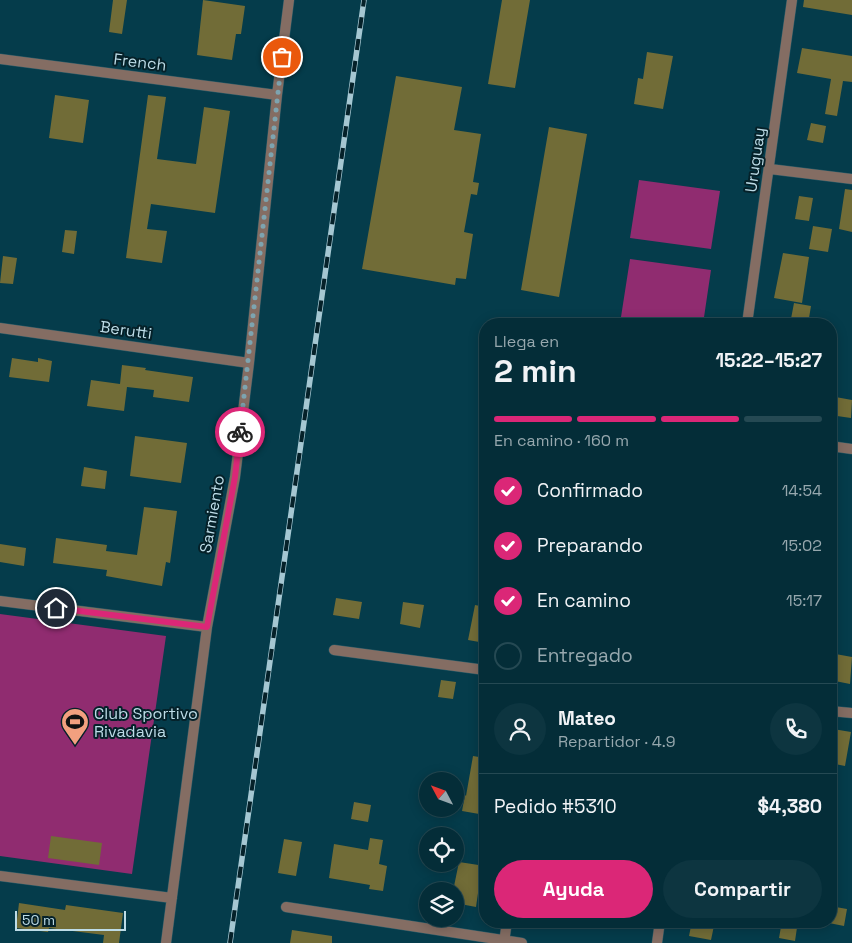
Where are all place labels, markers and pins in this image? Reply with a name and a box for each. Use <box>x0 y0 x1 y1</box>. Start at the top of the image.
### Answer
pin <box>261 36 303 78</box>
pin <box>35 587 77 629</box>
place label: Club Sportivo Rivadavia <box>94 703 198 742</box>
sports icon: Club Sportivo Rivadavia <box>60 707 90 746</box>

